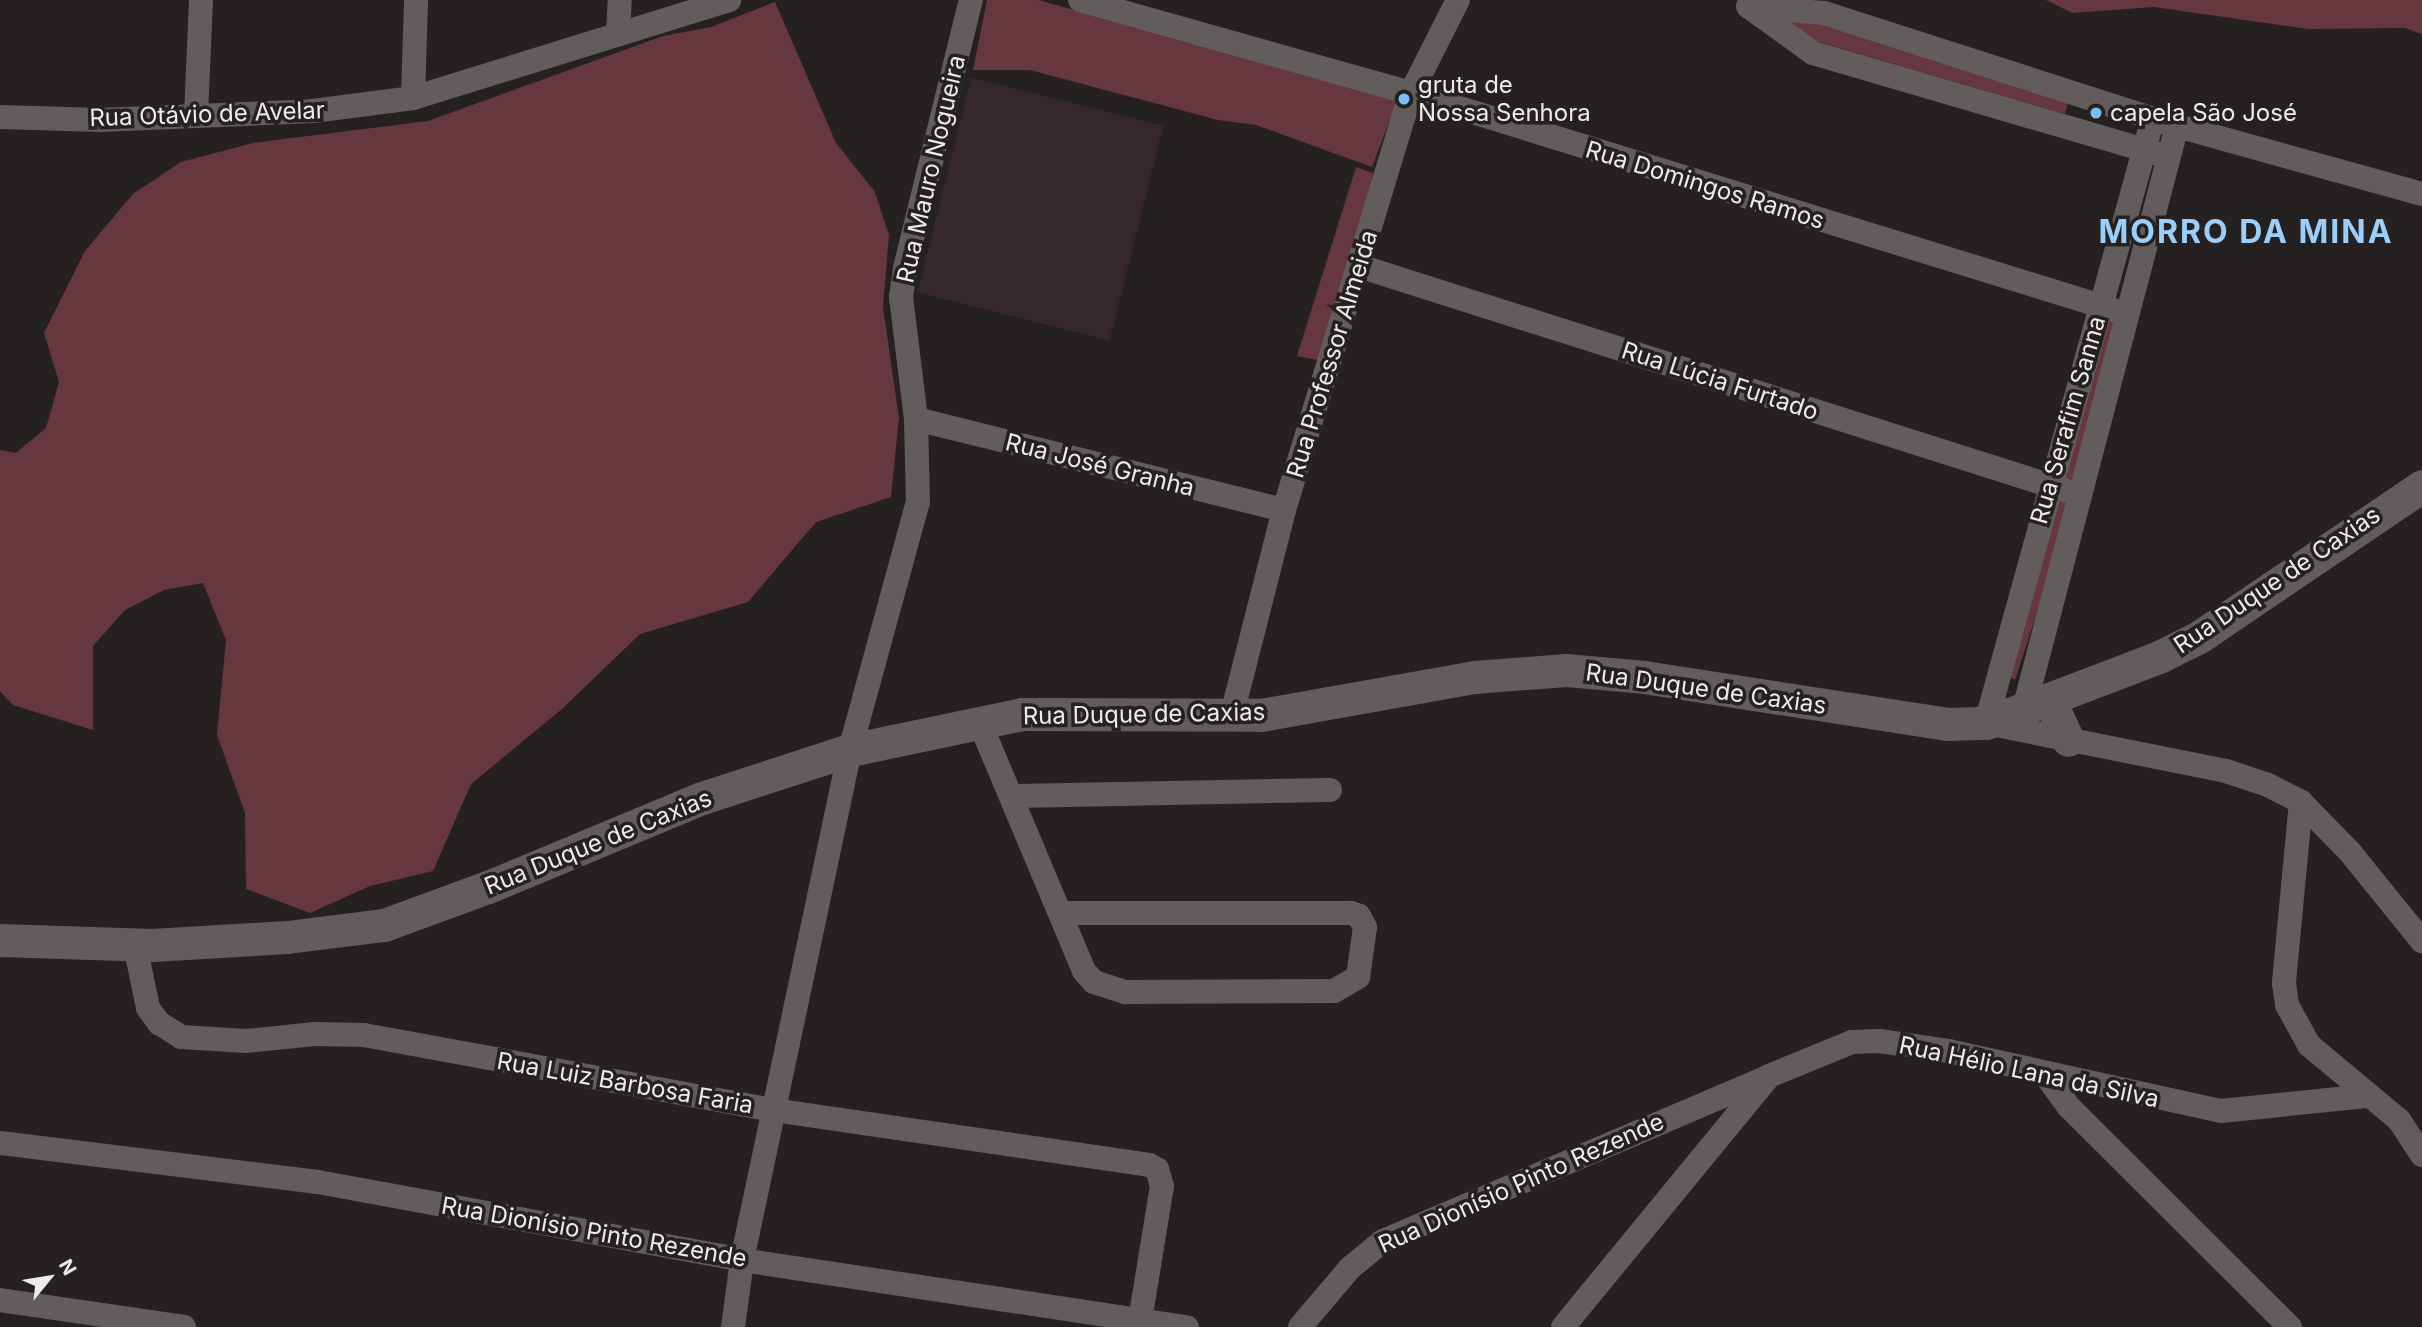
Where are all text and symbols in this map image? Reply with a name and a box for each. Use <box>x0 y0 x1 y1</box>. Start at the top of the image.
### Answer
street label: Rua Mauro Nogueira <box>891 52 971 286</box>
place label: gruta de Nossa Senhora <box>1418 71 1591 127</box>
marker: gruta de Nossa Senhora <box>1396 91 1412 107</box>
street label: Rua Otávio de Avelar <box>89 96 325 132</box>
place label: capela São José <box>2110 99 2297 127</box>
marker: capela São José <box>2088 105 2104 121</box>
street label: Rua Domingos Ramos <box>1582 135 1828 235</box>
district label: MORRO DA MINA <box>2100 213 2392 251</box>
street label: Rua Professor Almeida <box>1281 227 1383 481</box>
street label: Rua Serafim Sanna <box>2025 313 2111 527</box>
street label: Rua Lúcia Furtado <box>1618 336 1822 426</box>
street label: Rua José Granha <box>1003 428 1197 502</box>
street label: Rua Duque de Caxias <box>2168 500 2386 660</box>
street label: Rua Duque de Caxias <box>1584 658 1828 720</box>
street label: Rua Duque de Caxias <box>1023 697 1265 731</box>
street label: Rua Duque de Caxias <box>480 783 716 901</box>
street label: Rua Hélio Lana da Silva <box>1896 1030 2162 1114</box>
street label: Rua Luiz Barbosa Faria <box>495 1046 755 1120</box>
street label: Rua Dionísio Pinto Rezende <box>1374 1107 1668 1259</box>
street label: Rua Dionísio Pinto Rezende <box>439 1191 749 1273</box>
north arrow <box>14 1243 84 1313</box>
text: N <box>54 1255 81 1279</box>

